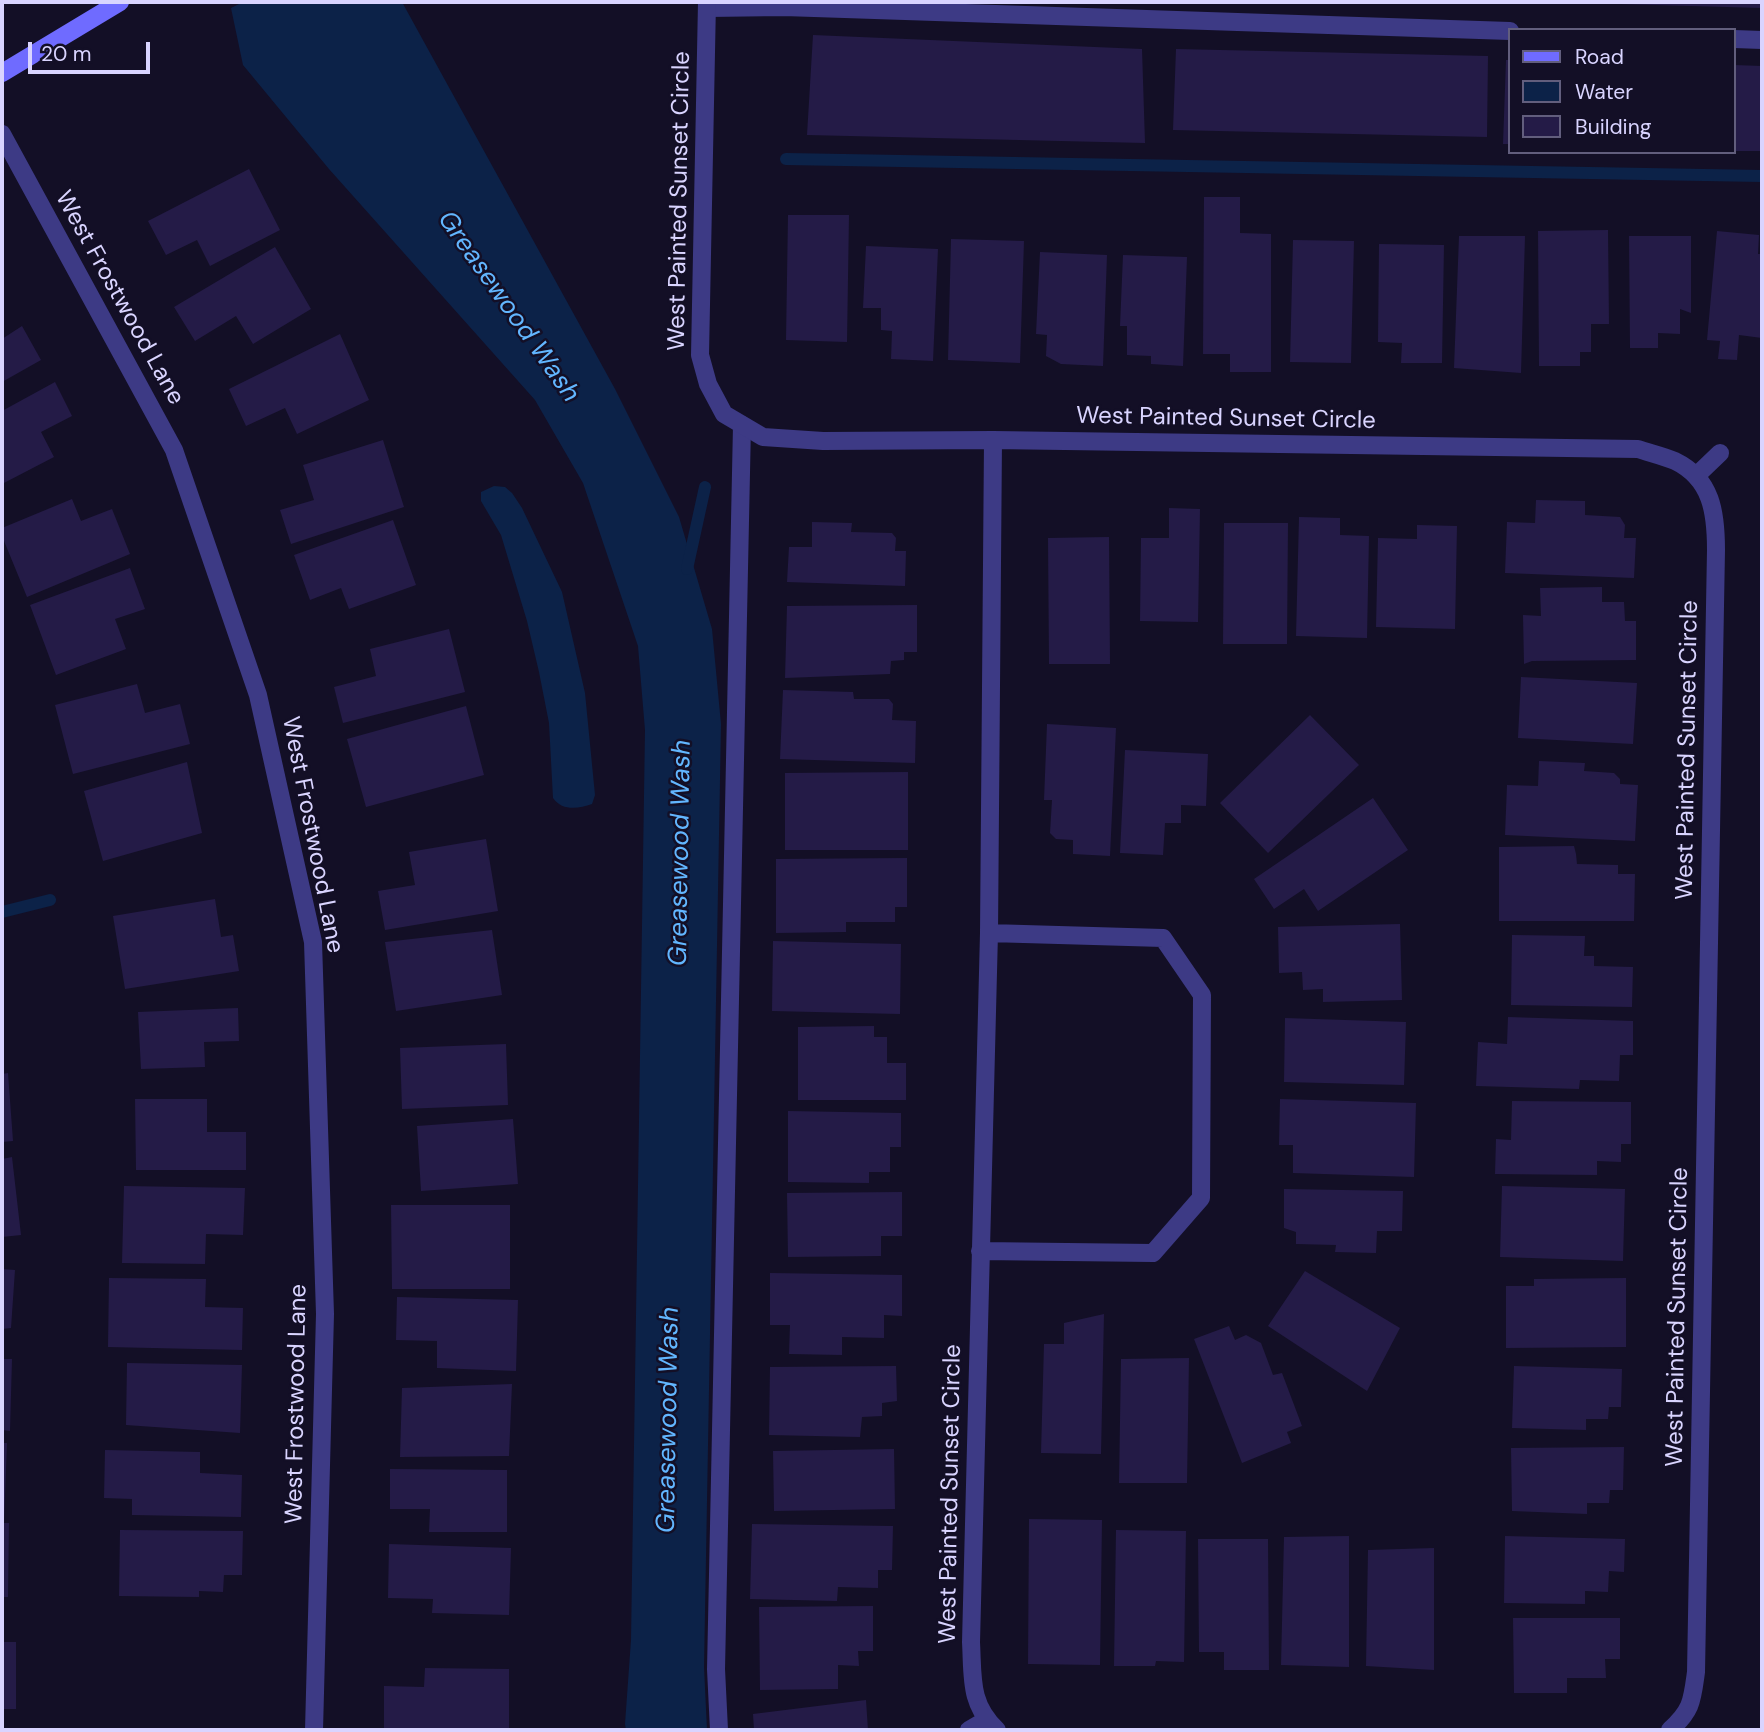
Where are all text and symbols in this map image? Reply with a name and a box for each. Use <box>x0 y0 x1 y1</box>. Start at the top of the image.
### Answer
scale bar <box>32 28 154 72</box>
legend <box>1508 28 1736 154</box>
text: 20 m <box>41 40 92 68</box>
text: Road <box>1575 43 1624 71</box>
street label: West Painted Sunset Circle <box>663 51 697 351</box>
text: Water <box>1575 78 1633 106</box>
text: Building <box>1575 113 1651 141</box>
street label: West Frostwood Lane <box>48 186 190 410</box>
water label: Greasewood Wash <box>430 205 586 409</box>
street label: West Painted Sunset Circle <box>1076 402 1376 436</box>
street label: West Painted Sunset Circle <box>1671 600 1705 900</box>
street label: West Frostwood Lane <box>275 714 349 956</box>
water label: Greasewood Wash <box>663 740 699 966</box>
street label: West Painted Sunset Circle <box>1661 1167 1695 1467</box>
street label: West Frostwood Lane <box>281 1284 313 1524</box>
water label: Greasewood Wash <box>651 1307 687 1533</box>
street label: West Painted Sunset Circle <box>934 1344 968 1644</box>

